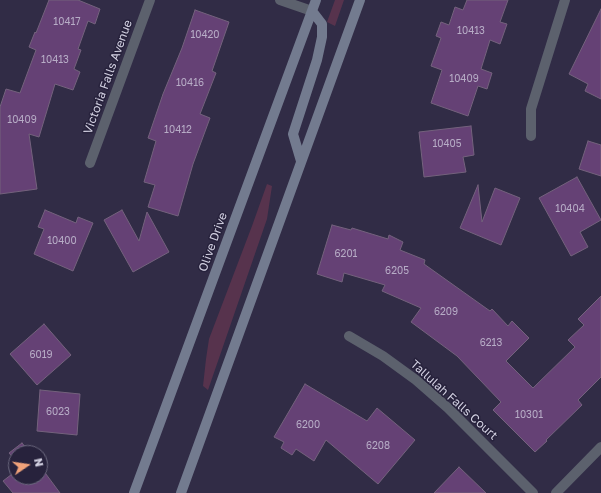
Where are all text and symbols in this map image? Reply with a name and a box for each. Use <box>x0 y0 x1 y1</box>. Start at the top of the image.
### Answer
house number: 10417 <box>53 16 81 28</box>
street label: Victoria Falls Avenue <box>81 18 135 136</box>
house number: 10413 <box>457 25 485 37</box>
house number: 10420 <box>190 29 220 41</box>
house number: 10413 <box>41 54 69 66</box>
house number: 10409 <box>449 73 479 85</box>
house number: 10416 <box>176 77 204 89</box>
house number: 10409 <box>7 114 37 126</box>
house number: 10412 <box>164 124 192 136</box>
house number: 10405 <box>432 138 462 150</box>
house number: 10404 <box>555 203 585 215</box>
street label: Olive Drive <box>196 210 230 274</box>
house number: 10400 <box>47 235 77 247</box>
house number: 6201 <box>335 248 357 260</box>
house number: 6205 <box>385 265 409 277</box>
house number: 6209 <box>434 306 458 318</box>
house number: 6213 <box>480 337 502 349</box>
house number: 6019 <box>29 349 53 361</box>
street label: Tallulah Falls Court <box>408 357 500 443</box>
house number: 6023 <box>46 406 70 418</box>
house number: 10301 <box>515 409 543 421</box>
house number: 6200 <box>296 419 320 431</box>
house number: 6208 <box>366 440 390 452</box>
north arrow <box>8 445 48 485</box>
text: N <box>32 457 46 468</box>

